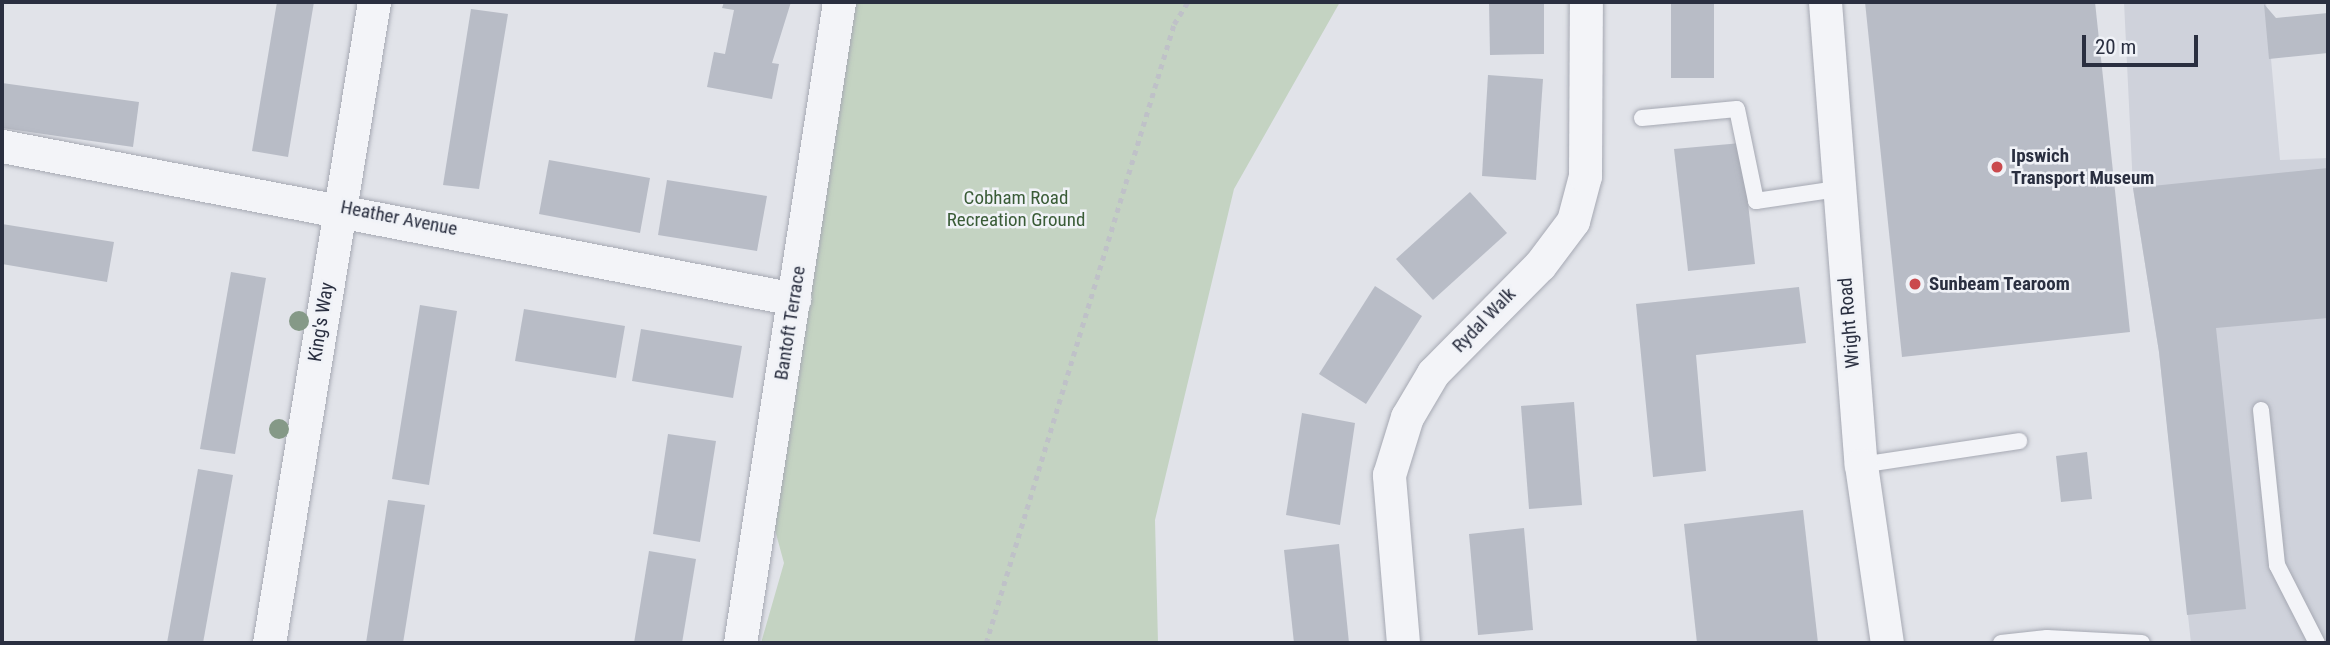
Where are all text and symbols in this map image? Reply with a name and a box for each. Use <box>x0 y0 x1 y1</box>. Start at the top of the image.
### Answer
scale bar <box>2085 21 2200 65</box>
text: 20 m <box>2095 35 2136 59</box>
place label: Ipswich Transport Museum <box>2011 145 2154 189</box>
marker: Ipswich Transport Museum <box>1989 159 2005 175</box>
park label: Cobham Road Recreation Ground <box>947 187 1085 231</box>
street label: Heather Avenue <box>339 196 459 240</box>
street label: Bantoft Terrace <box>770 264 810 382</box>
place label: Sunbeam Tearoom <box>1929 273 2070 295</box>
marker: Sunbeam Tearoom <box>1907 276 1923 292</box>
street label: Wright Road <box>1834 277 1864 369</box>
street label: King's Way <box>303 281 339 363</box>
street label: Rydal Walk <box>1448 283 1520 357</box>

